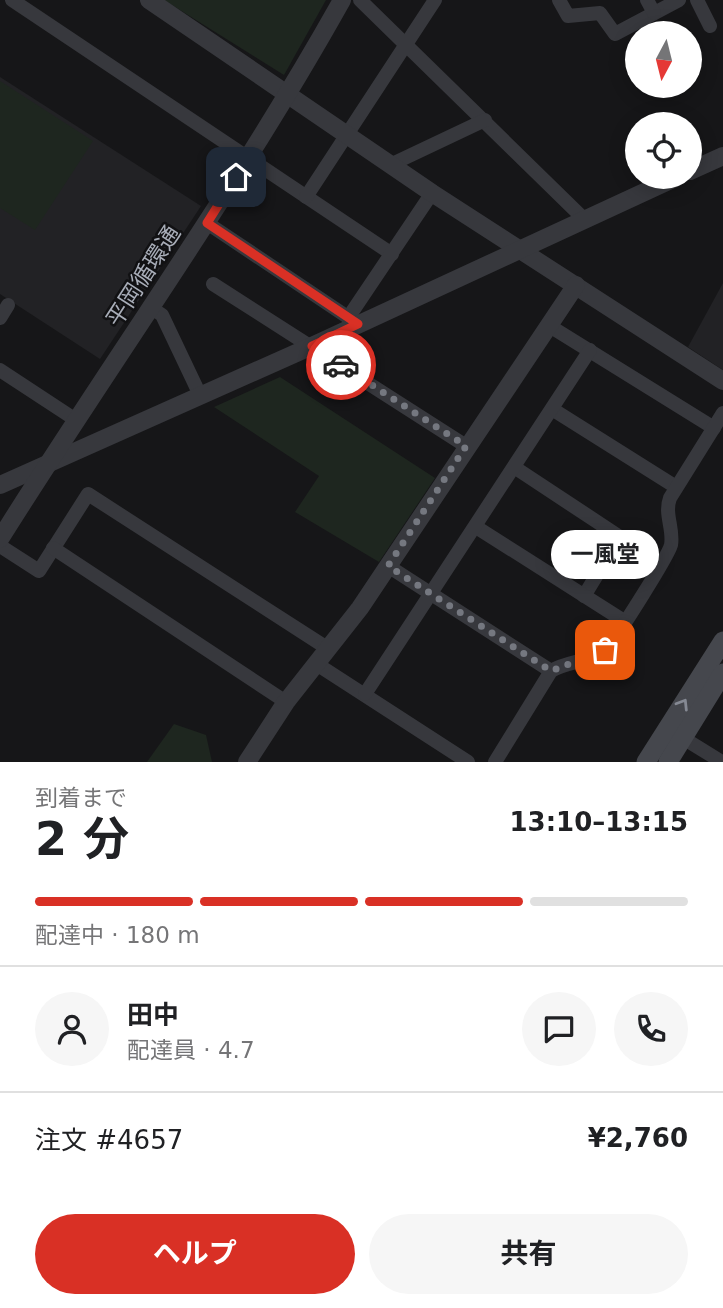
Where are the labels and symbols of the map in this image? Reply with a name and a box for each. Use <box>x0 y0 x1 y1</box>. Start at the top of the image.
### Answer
north arrow <box>625 21 702 98</box>
pin <box>206 147 266 207</box>
street label: 平岡循環通 <box>101 221 185 331</box>
courier <box>306 330 376 400</box>
callout: 一風堂 <box>551 531 659 580</box>
pin <box>575 620 635 680</box>
one-way arrow <box>674 699 687 712</box>

